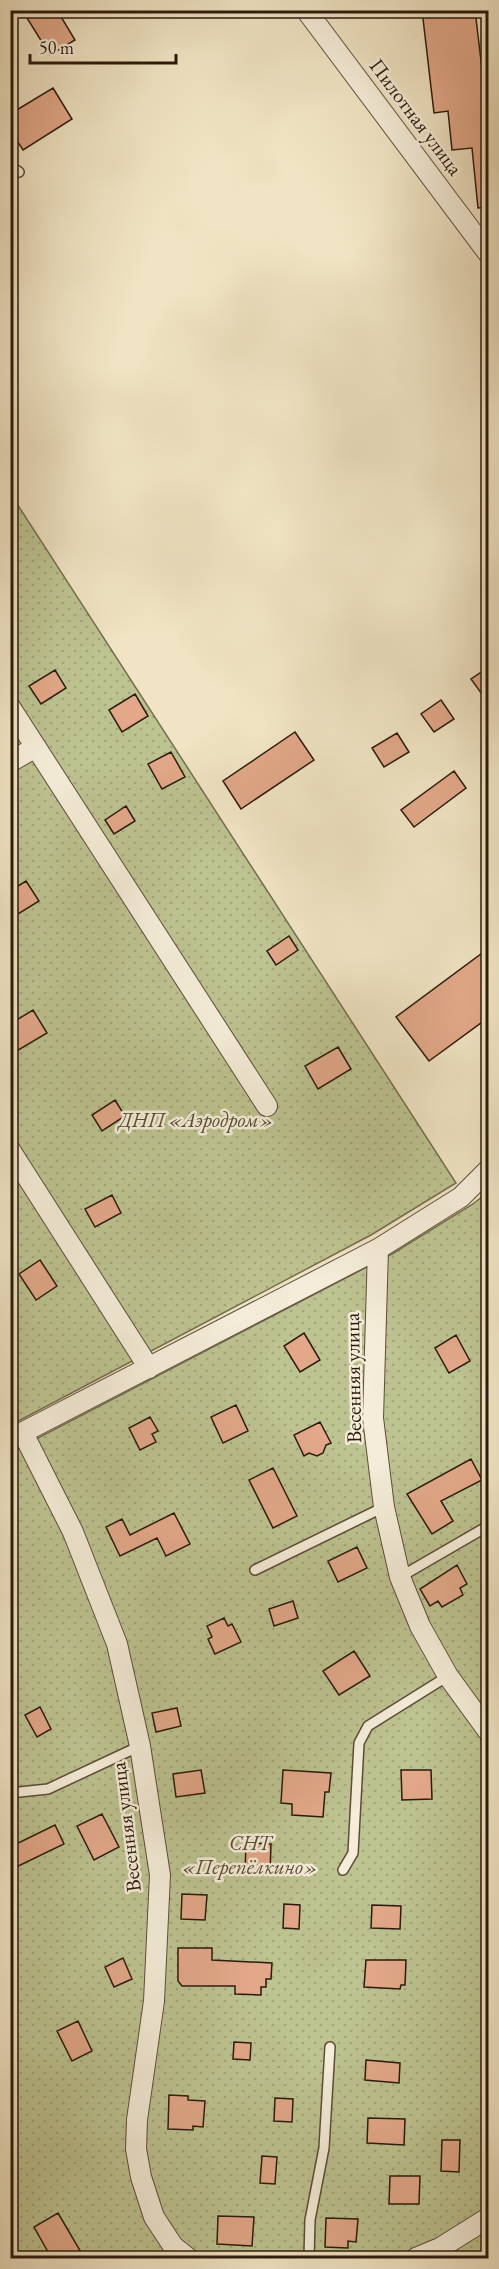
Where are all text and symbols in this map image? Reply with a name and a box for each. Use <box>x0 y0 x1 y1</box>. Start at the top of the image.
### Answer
scale bar <box>30 27 176 65</box>
text: 50 m <box>39 36 74 59</box>
street label: Пилотная улица <box>364 53 470 181</box>
park label: ДНП «Аэродром» <box>116 1106 274 1133</box>
street label: Весенняя улица <box>338 1312 367 1443</box>
street label: Весенняя улица <box>104 1760 147 1893</box>
park label: СНТ «Перепёлкино» <box>182 1829 318 1880</box>

